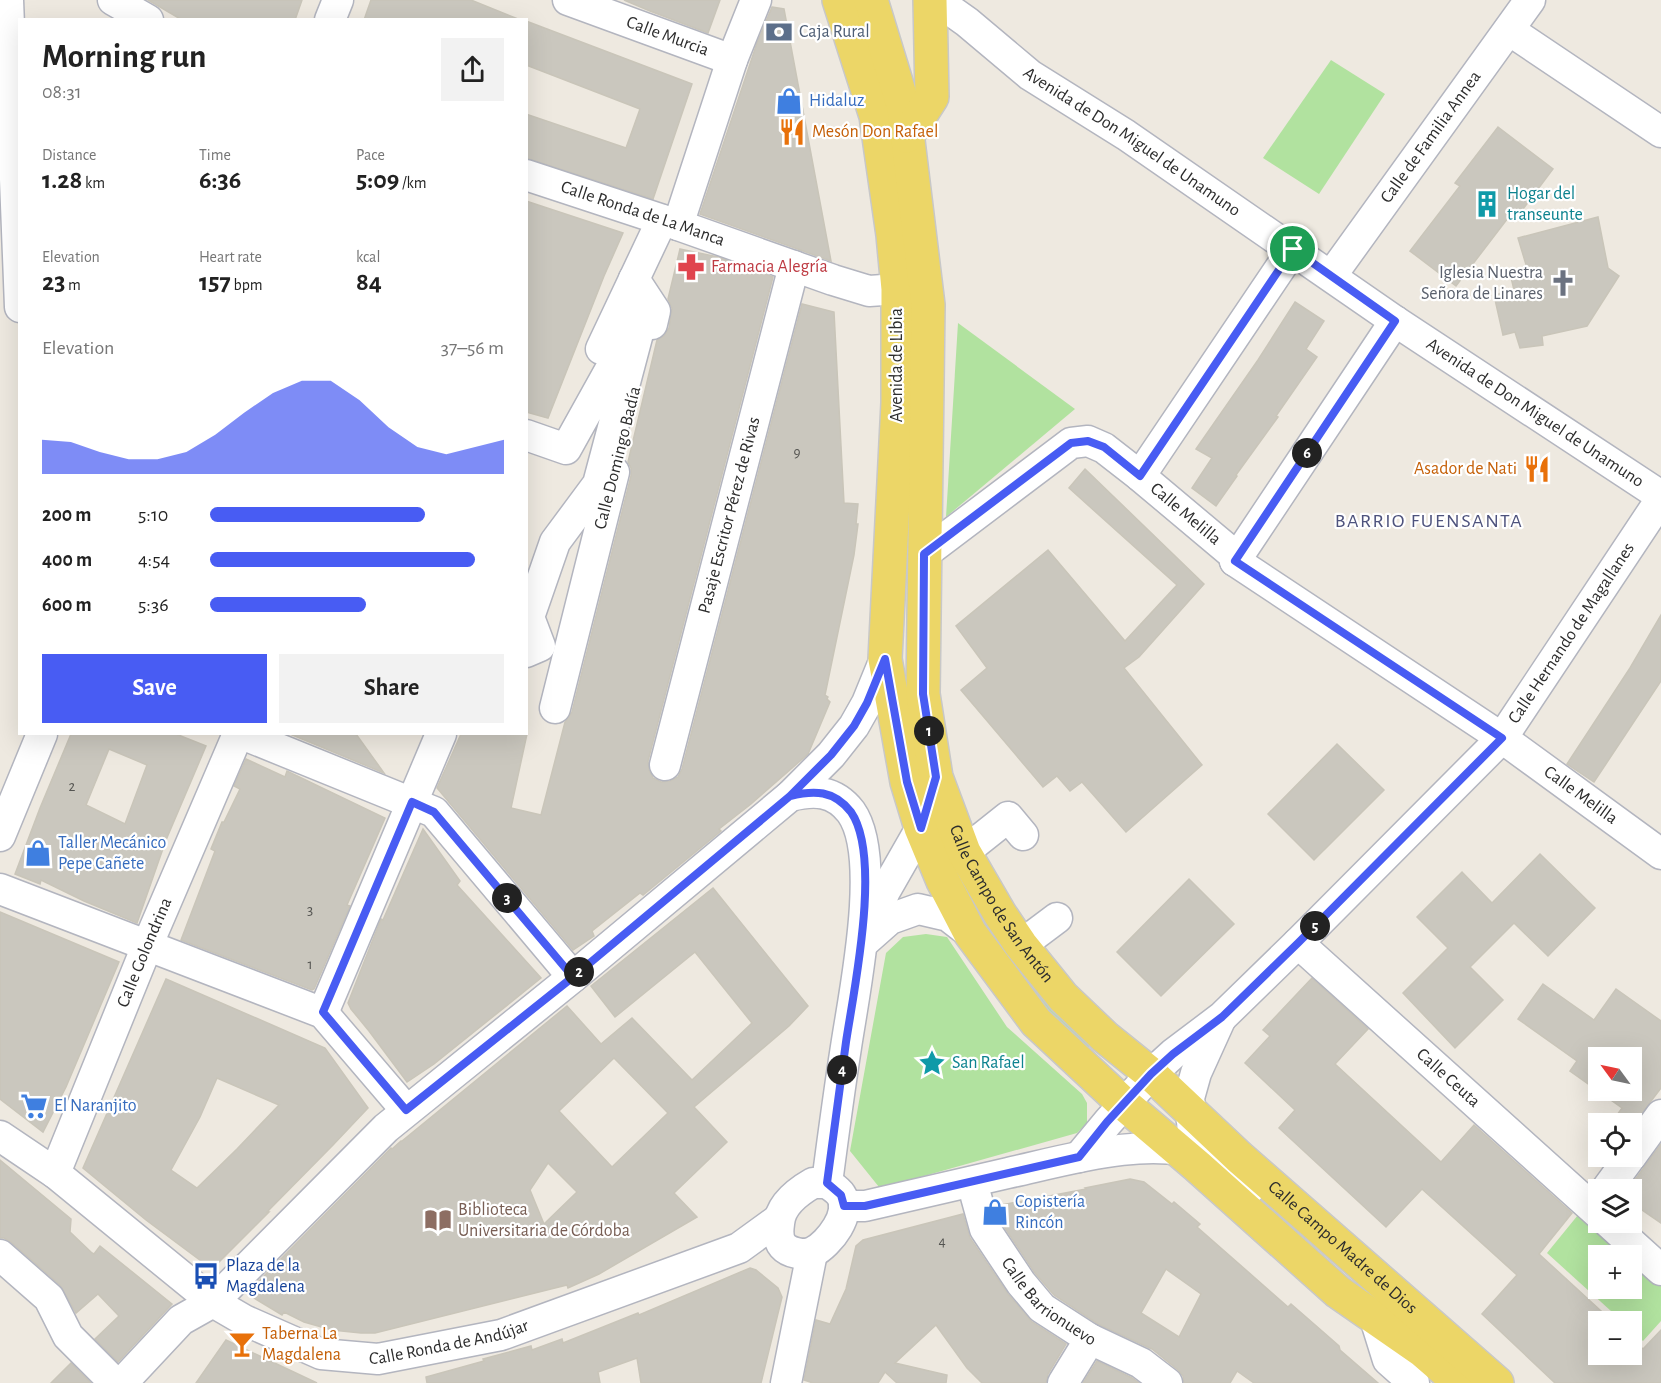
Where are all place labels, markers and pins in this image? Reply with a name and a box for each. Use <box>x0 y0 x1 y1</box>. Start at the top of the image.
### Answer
bank icon: Caja Rural <box>764 17 794 47</box>
place label: Caja Rural <box>799 23 870 41</box>
shop icon: Hidaluz <box>774 86 804 116</box>
place label: Hidaluz <box>809 92 864 110</box>
restaurant icon: Mesón Don Rafael <box>777 117 807 147</box>
place label: Mesón Don Rafael <box>812 123 938 141</box>
place label: Hogar del transeunte <box>1507 185 1583 224</box>
building icon: Hogar del transeunte <box>1472 189 1502 219</box>
pin <box>1267 223 1318 274</box>
pharmacy icon: Farmacia Alegría <box>676 252 706 282</box>
place label: Farmacia Alegría <box>711 258 828 276</box>
place label: Iglesia Nuestra Señora de Linares <box>1421 264 1543 303</box>
church icon: Iglesia Nuestra Señora de Linares <box>1548 268 1578 298</box>
pin: 6 <box>1292 438 1322 468</box>
restaurant icon: Asador de Nati <box>1522 454 1552 484</box>
place label: Asador de Nati <box>1414 460 1517 478</box>
pin: 1 <box>914 716 944 746</box>
place label: Taller Mecánico Pepe Cañete <box>58 834 167 873</box>
shop icon: Taller Mecánico Pepe Cañete <box>23 838 53 868</box>
pin: 3 <box>492 883 522 913</box>
pin: 5 <box>1300 911 1330 941</box>
pin: 2 <box>564 957 594 987</box>
place icon: San Rafael <box>917 1048 947 1078</box>
place label: San Rafael <box>952 1054 1025 1072</box>
pin: 4 <box>827 1055 857 1085</box>
supermarket icon: El Naranjito <box>19 1091 49 1121</box>
place label: El Naranjito <box>54 1097 137 1115</box>
place label: Copistería Rincón <box>1015 1193 1085 1232</box>
shop icon: Copistería Rincón <box>980 1197 1010 1227</box>
place label: Biblioteca Universitaria de Córdoba <box>458 1201 630 1240</box>
library icon: Biblioteca Universitaria de Córdoba <box>423 1205 453 1235</box>
place label: Plaza de la Magdalena <box>226 1257 305 1296</box>
bus stop icon: Plaza de la Magdalena <box>191 1261 221 1291</box>
place label: Taberna La Magdalena <box>262 1325 341 1364</box>
bar icon: Taberna La Magdalena <box>227 1329 257 1359</box>

